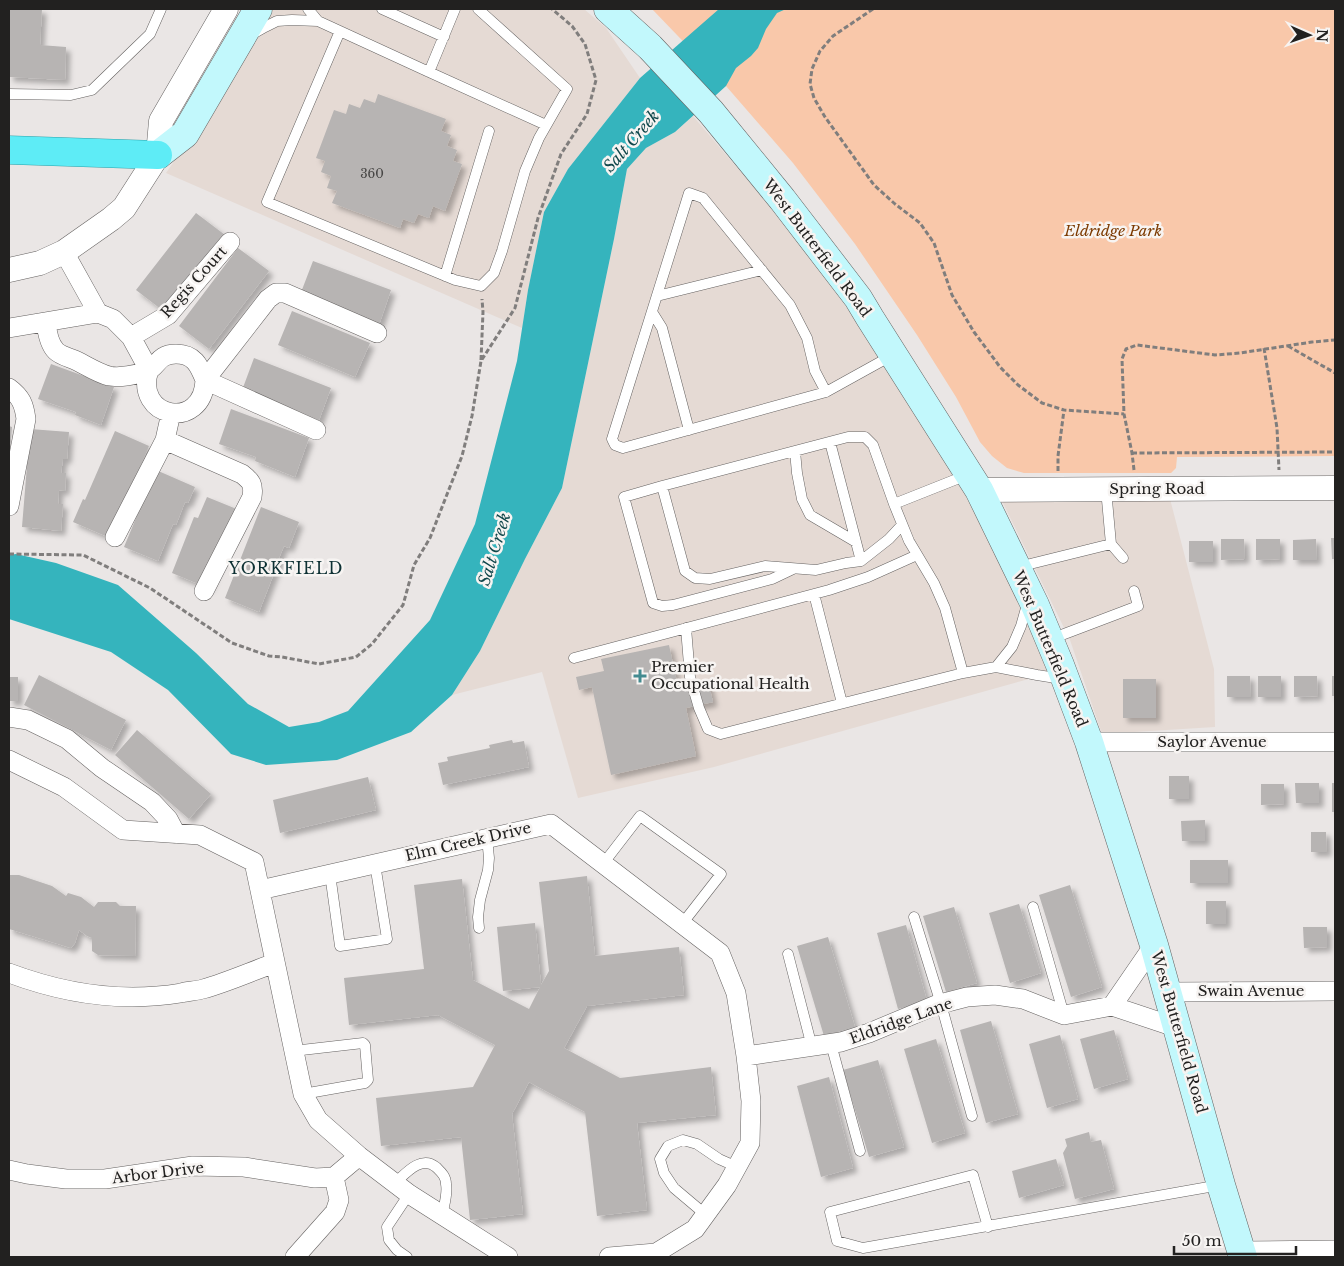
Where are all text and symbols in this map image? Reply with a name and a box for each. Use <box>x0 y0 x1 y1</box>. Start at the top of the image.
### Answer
north arrow <box>1284 10 1334 60</box>
text: N <box>1313 29 1331 42</box>
water label: Salt Creek <box>599 106 663 176</box>
house number: 360 <box>360 166 384 181</box>
street label: West Butterfield Road <box>759 174 876 321</box>
park label: Eldridge Park <box>1063 221 1162 240</box>
street label: Regis Court <box>156 242 231 322</box>
street label: Spring Road <box>1109 479 1205 498</box>
water label: Salt Creek <box>473 510 515 588</box>
district label: YORKFIELD <box>228 558 343 578</box>
street label: West Butterfield Road <box>1008 567 1092 730</box>
place label: Premier Occupational Health <box>651 657 810 693</box>
marker: Premier Occupational Health <box>633 669 647 683</box>
street label: Saylor Avenue <box>1157 732 1267 751</box>
street label: Elm Creek Drive <box>403 818 533 865</box>
street label: West Butterfield Road <box>1147 948 1212 1115</box>
street label: Swain Avenue <box>1198 981 1304 1000</box>
street label: Eldridge Lane <box>847 993 955 1048</box>
street label: Arbor Drive <box>110 1157 205 1188</box>
scale bar <box>1174 1224 1296 1256</box>
text: 50 m <box>1182 1231 1222 1250</box>

